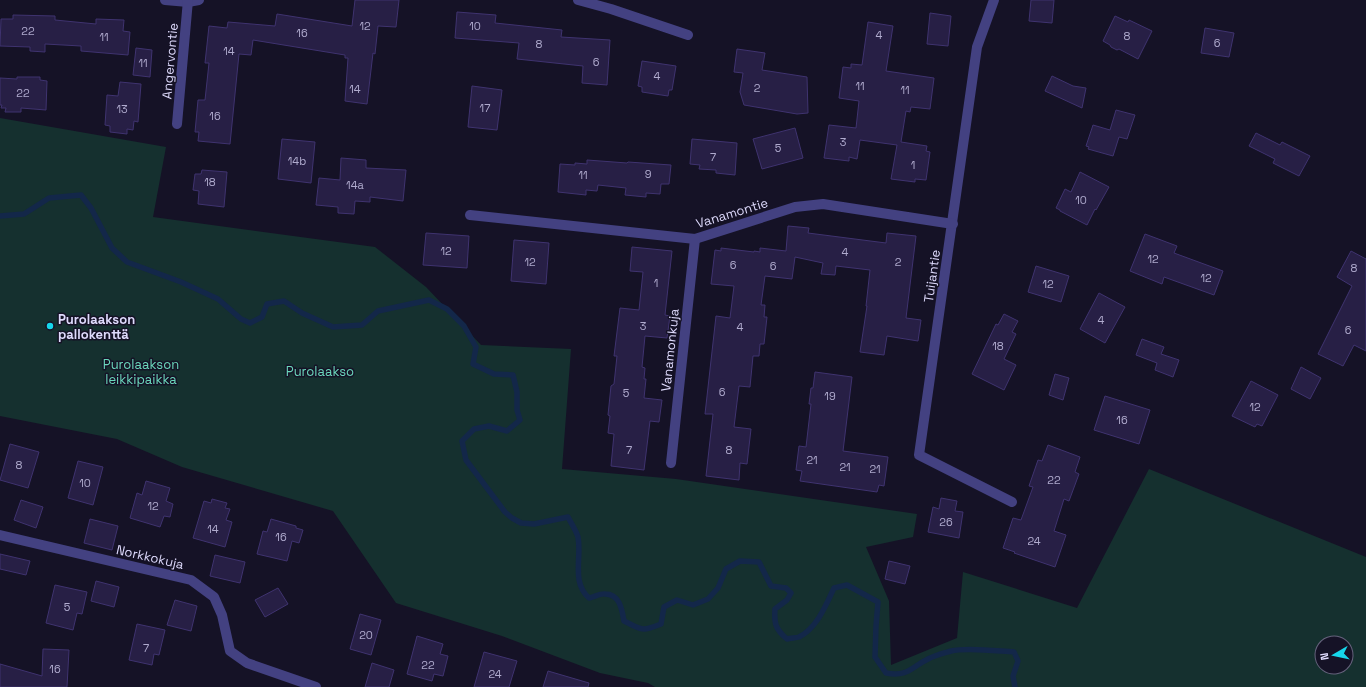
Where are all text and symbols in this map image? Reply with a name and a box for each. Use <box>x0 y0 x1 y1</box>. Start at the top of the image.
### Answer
house number: 12 <box>359 19 371 33</box>
house number: 10 <box>469 19 481 33</box>
street label: Angervontie <box>158 22 182 100</box>
house number: 22 <box>21 24 35 38</box>
house number: 16 <box>296 26 308 40</box>
house number: 4 <box>876 28 883 42</box>
house number: 8 <box>1124 29 1131 43</box>
house number: 11 <box>99 30 109 44</box>
house number: 6 <box>1214 36 1221 50</box>
house number: 8 <box>536 37 543 51</box>
house number: 14 <box>223 44 235 58</box>
house number: 6 <box>593 55 600 69</box>
house number: 11 <box>138 56 148 70</box>
house number: 4 <box>654 69 661 83</box>
house number: 11 <box>855 79 865 93</box>
house number: 2 <box>754 81 761 95</box>
house number: 14 <box>349 82 361 96</box>
house number: 11 <box>900 83 910 97</box>
house number: 22 <box>16 86 30 100</box>
house number: 17 <box>480 101 490 115</box>
house number: 13 <box>116 102 128 116</box>
house number: 16 <box>209 109 221 123</box>
house number: 3 <box>840 135 847 149</box>
house number: 5 <box>775 141 782 155</box>
house number: 7 <box>710 150 716 164</box>
house number: 14b <box>288 154 306 168</box>
house number: 1 <box>911 158 915 172</box>
house number: 9 <box>645 167 652 181</box>
house number: 11 <box>578 168 588 182</box>
house number: 18 <box>204 175 216 189</box>
house number: 14a <box>346 178 365 192</box>
house number: 10 <box>1075 193 1087 207</box>
street label: Vanamontie <box>694 194 770 232</box>
house number: 12 <box>440 244 452 258</box>
house number: 4 <box>842 245 849 259</box>
street label: Tuijantie <box>920 249 944 303</box>
house number: 12 <box>1147 252 1159 266</box>
house number: 12 <box>524 255 536 269</box>
house number: 2 <box>895 255 902 269</box>
house number: 6 <box>730 258 737 272</box>
house number: 6 <box>770 259 777 273</box>
house number: 8 <box>1351 261 1358 275</box>
house number: 12 <box>1200 271 1212 285</box>
house number: 1 <box>654 276 658 290</box>
house number: 12 <box>1042 277 1054 291</box>
street label: Vanamonkuja <box>657 307 683 392</box>
place label: Purolaakson pallokenttä <box>58 311 135 343</box>
house number: 4 <box>1098 313 1105 327</box>
house number: 3 <box>640 319 647 333</box>
house number: 4 <box>737 320 744 334</box>
marker: Purolaakson pallokenttä <box>45 321 55 331</box>
house number: 6 <box>1345 323 1352 337</box>
house number: 18 <box>992 339 1004 353</box>
park label: Purolaakson leikkipaikka <box>103 356 179 388</box>
park label: Purolaakso <box>286 363 354 380</box>
house number: 6 <box>719 385 726 399</box>
house number: 5 <box>623 386 630 400</box>
house number: 19 <box>824 389 836 403</box>
house number: 12 <box>1249 400 1261 414</box>
house number: 16 <box>1116 413 1128 427</box>
house number: 7 <box>626 443 632 457</box>
house number: 8 <box>726 443 733 457</box>
house number: 21 <box>806 453 818 467</box>
house number: 8 <box>16 458 23 472</box>
house number: 21 <box>839 460 851 474</box>
house number: 21 <box>869 462 881 476</box>
house number: 22 <box>1047 473 1061 487</box>
house number: 10 <box>79 476 91 490</box>
house number: 12 <box>147 499 159 513</box>
house number: 26 <box>939 515 953 529</box>
house number: 14 <box>207 522 219 536</box>
house number: 16 <box>275 530 287 544</box>
house number: 24 <box>1027 534 1041 548</box>
street label: Norkkokuja <box>115 541 186 573</box>
house number: 5 <box>64 600 71 614</box>
house number: 20 <box>359 628 373 642</box>
north arrow <box>1314 635 1354 675</box>
house number: 7 <box>143 641 149 655</box>
text: N <box>1317 652 1332 661</box>
house number: 22 <box>421 658 435 672</box>
house number: 16 <box>49 662 61 676</box>
house number: 24 <box>488 667 502 681</box>

